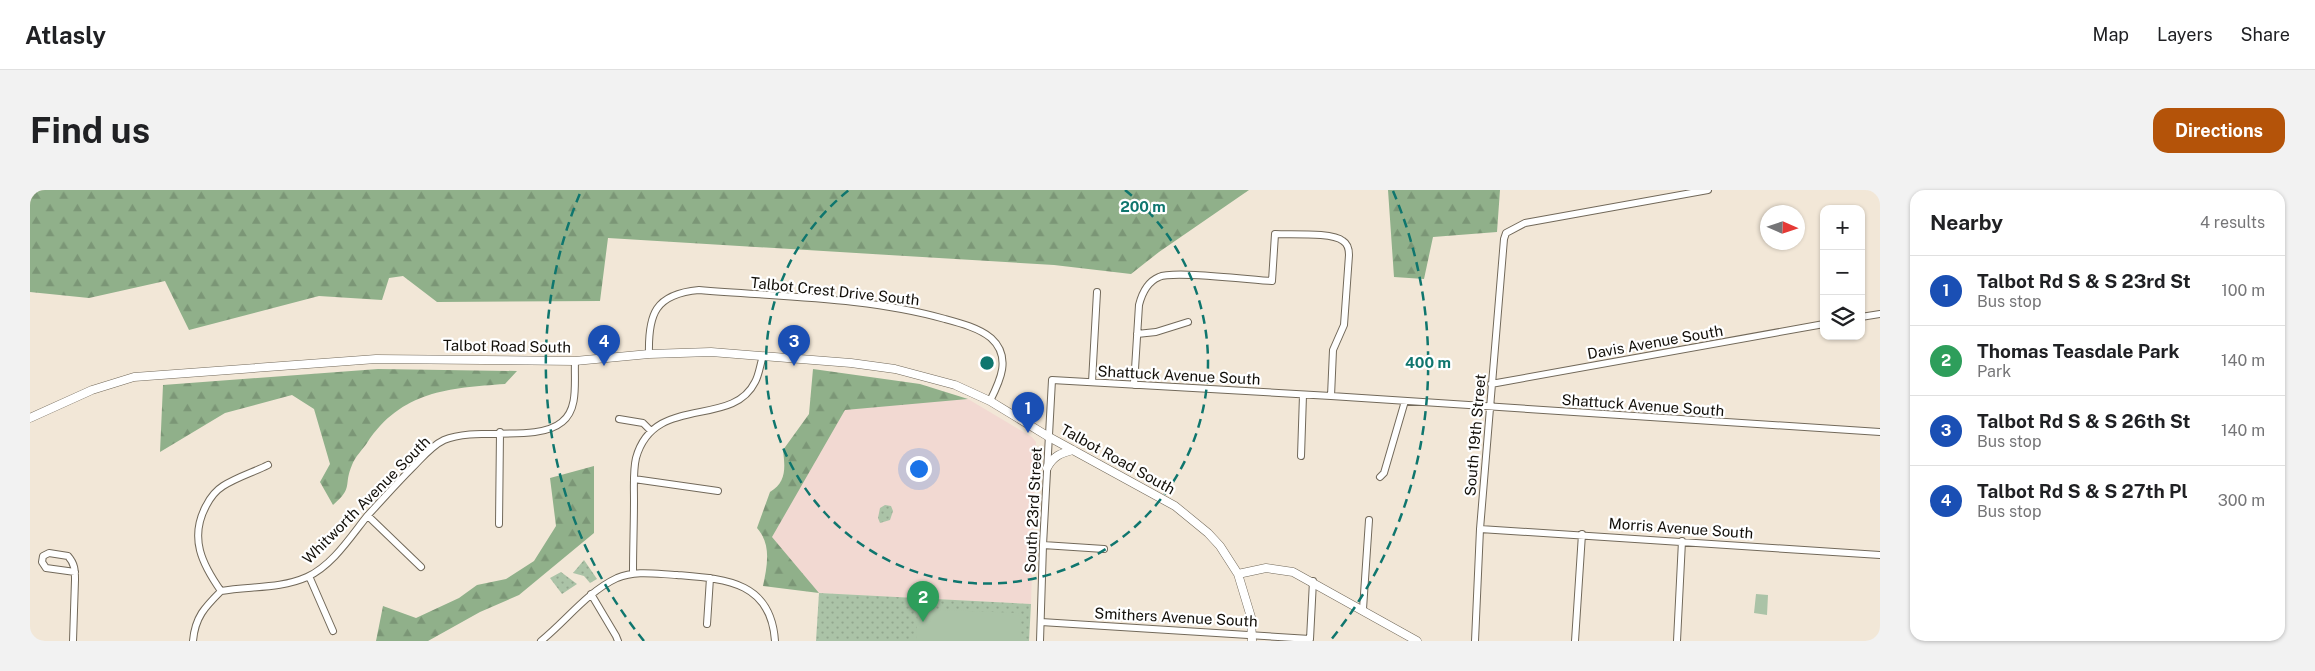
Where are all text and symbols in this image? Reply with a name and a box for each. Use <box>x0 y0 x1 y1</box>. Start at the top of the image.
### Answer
text: Atlasly <box>25 21 106 49</box>
text: Map <box>2093 24 2129 45</box>
text: Layers <box>2157 24 2213 45</box>
text: Share <box>2241 24 2290 45</box>
button: Directions <box>2153 108 2285 153</box>
text: Find us <box>30 110 150 151</box>
text: 200 m <box>1120 198 1166 215</box>
north arrow <box>1760 205 1805 250</box>
map controls <box>1820 205 1865 340</box>
button: + <box>1820 205 1865 250</box>
text: Nearby <box>1930 210 2003 235</box>
text: 4 results <box>2200 213 2265 232</box>
button: − <box>1820 250 1865 295</box>
text: Talbot Rd S & S 23rd St <box>1977 270 2191 292</box>
street label: Talbot Crest Drive South <box>750 274 920 308</box>
text: 1 <box>1943 281 1949 300</box>
text: 100 m <box>2221 281 2265 300</box>
text: Bus stop <box>1977 292 2041 311</box>
button: layers <box>1820 295 1865 340</box>
street label: Davis Avenue South <box>1586 322 1724 362</box>
pin: 4 <box>588 325 620 366</box>
pin: 3 <box>778 325 810 366</box>
street label: Talbot Road South <box>443 336 571 356</box>
text: Thomas Teasdale Park <box>1977 340 2179 362</box>
text: 2 <box>1941 351 1951 370</box>
text: 140 m <box>2221 351 2265 370</box>
centre of rings <box>978 354 996 372</box>
text: 400 m <box>1405 354 1451 371</box>
street label: Shattuck Avenue South <box>1097 362 1261 388</box>
text: Park <box>1977 362 2011 381</box>
street label: South 19th Street <box>1461 373 1489 497</box>
street label: Shattuck Avenue South <box>1561 391 1725 419</box>
pin: 1 <box>1012 392 1044 433</box>
text: Talbot Rd S & S 26th St <box>1977 410 2190 432</box>
street label: Talbot Road South <box>1058 420 1178 498</box>
text: 3 <box>1941 421 1951 440</box>
text: 140 m <box>2221 421 2265 440</box>
text: Bus stop <box>1977 432 2041 451</box>
street label: Whitworth Avenue South <box>299 433 433 567</box>
street label: South 23rd Street <box>1021 447 1045 573</box>
your location <box>906 456 932 482</box>
text: Talbot Rd S & S 27th Pl <box>1977 480 2188 502</box>
text: 4 <box>1941 491 1951 510</box>
text: 300 m <box>2218 491 2265 510</box>
text: Bus stop <box>1977 502 2041 521</box>
street label: Morris Avenue South <box>1608 514 1754 542</box>
pin: 2 <box>907 581 939 622</box>
street label: Smithers Avenue South <box>1094 604 1258 630</box>

